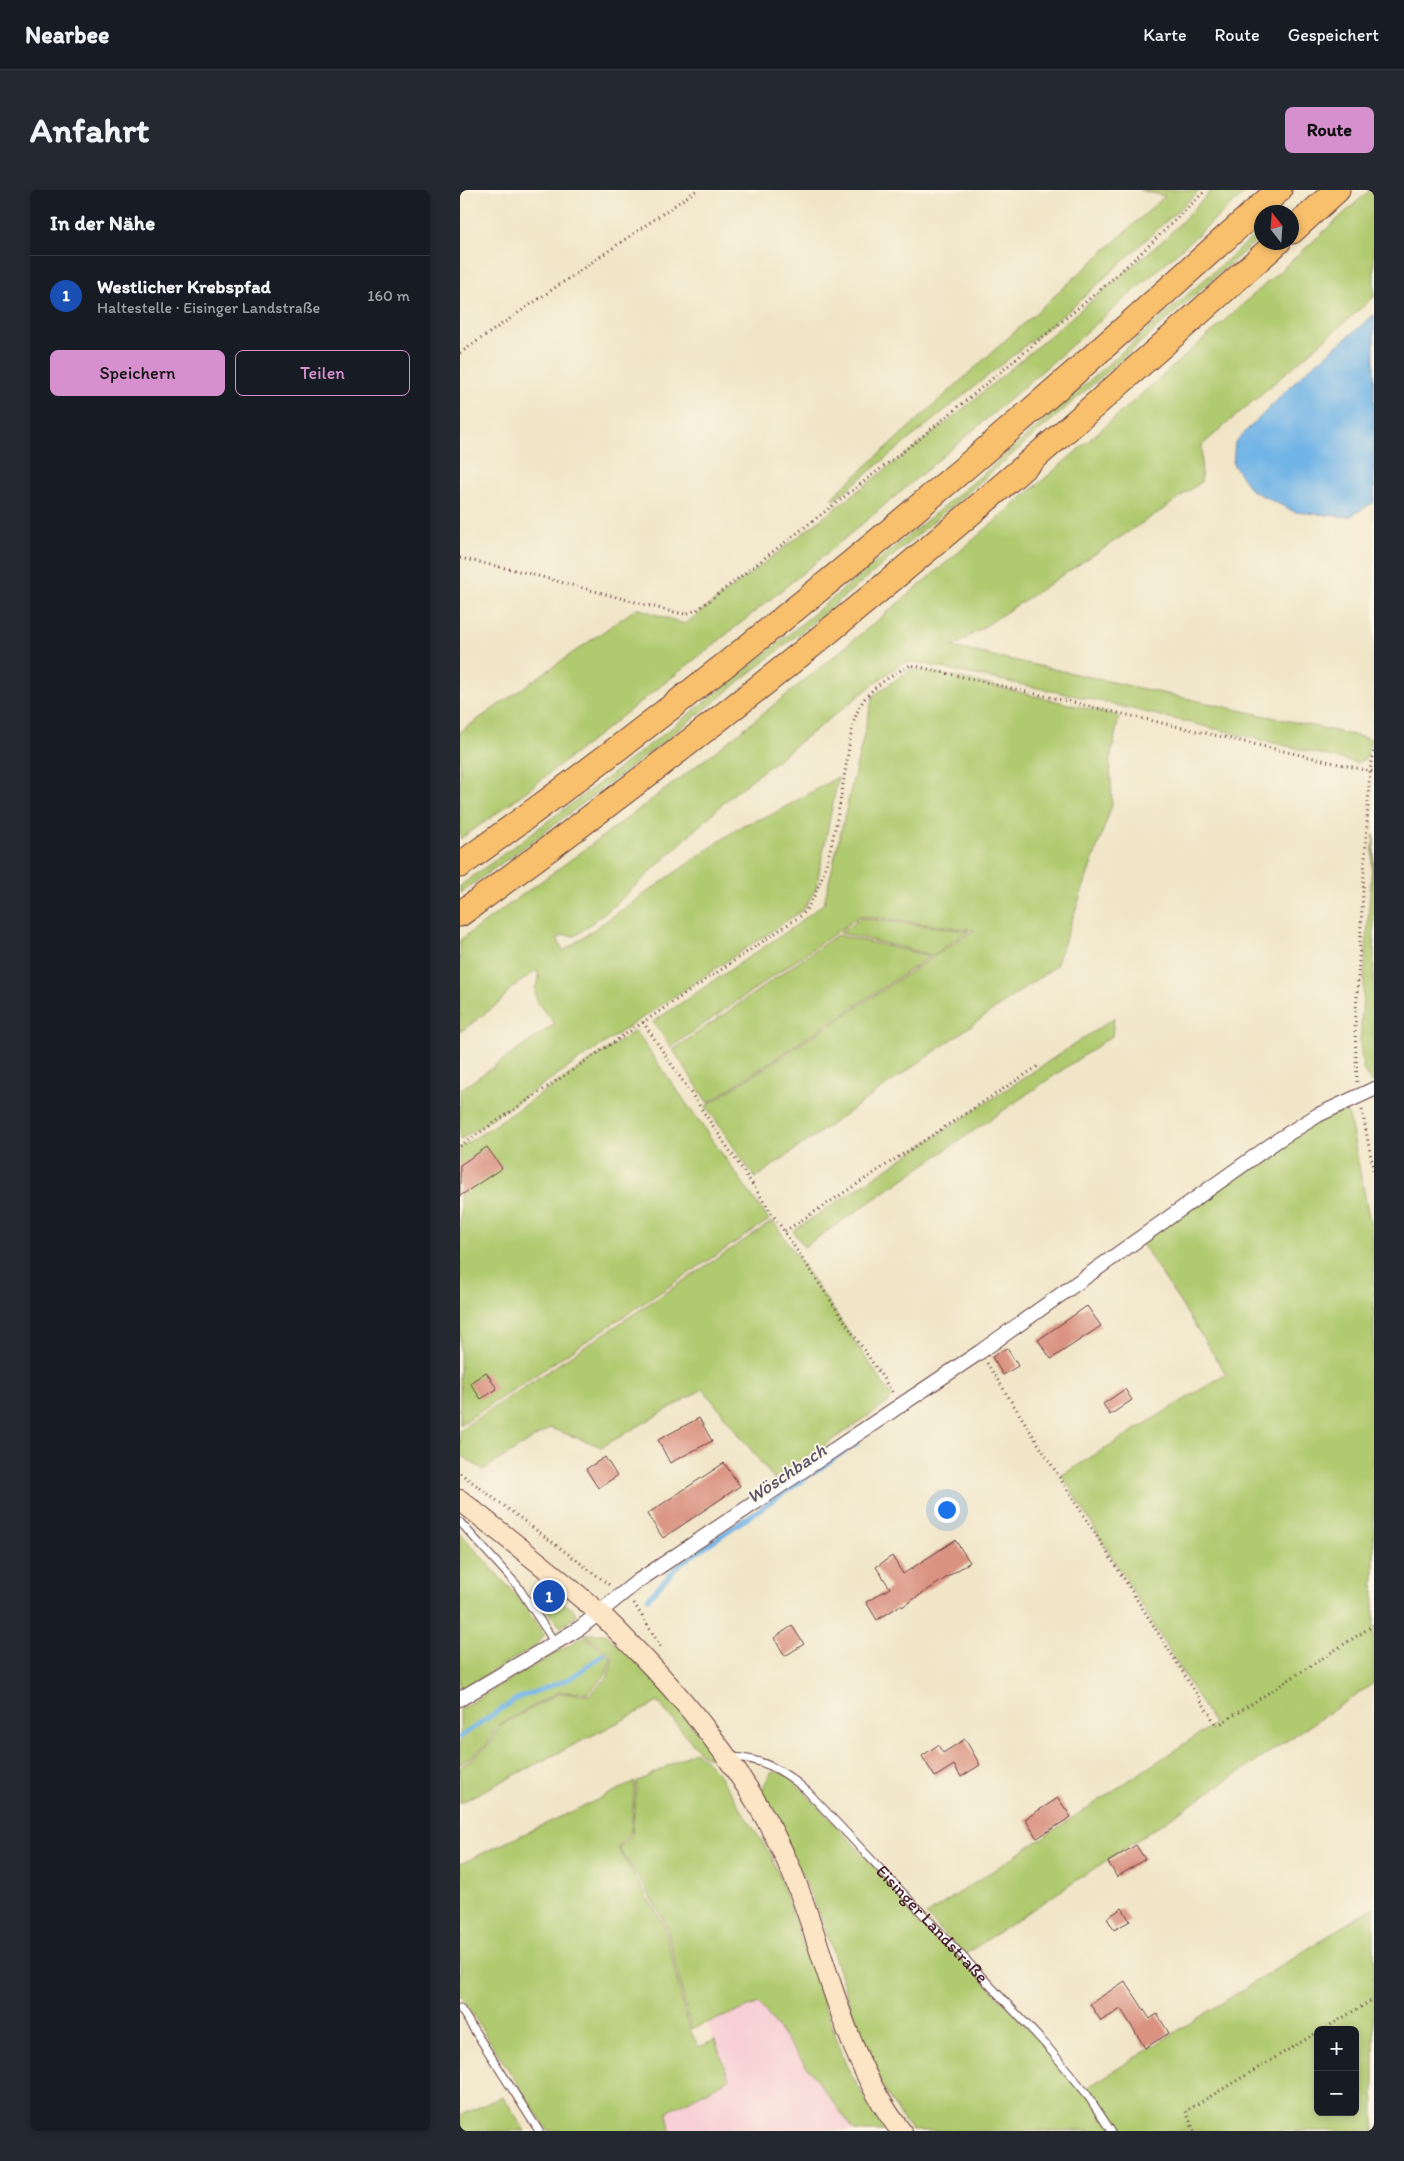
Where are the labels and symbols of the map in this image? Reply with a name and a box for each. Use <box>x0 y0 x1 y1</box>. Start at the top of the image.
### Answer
north arrow <box>1254 205 1299 250</box>
water label: Wöschbach <box>742 1438 831 1508</box>
your location <box>934 1497 960 1523</box>
pin: 1 <box>533 1577 565 1615</box>
street label: Eisinger Landstraße <box>871 1860 993 1988</box>

